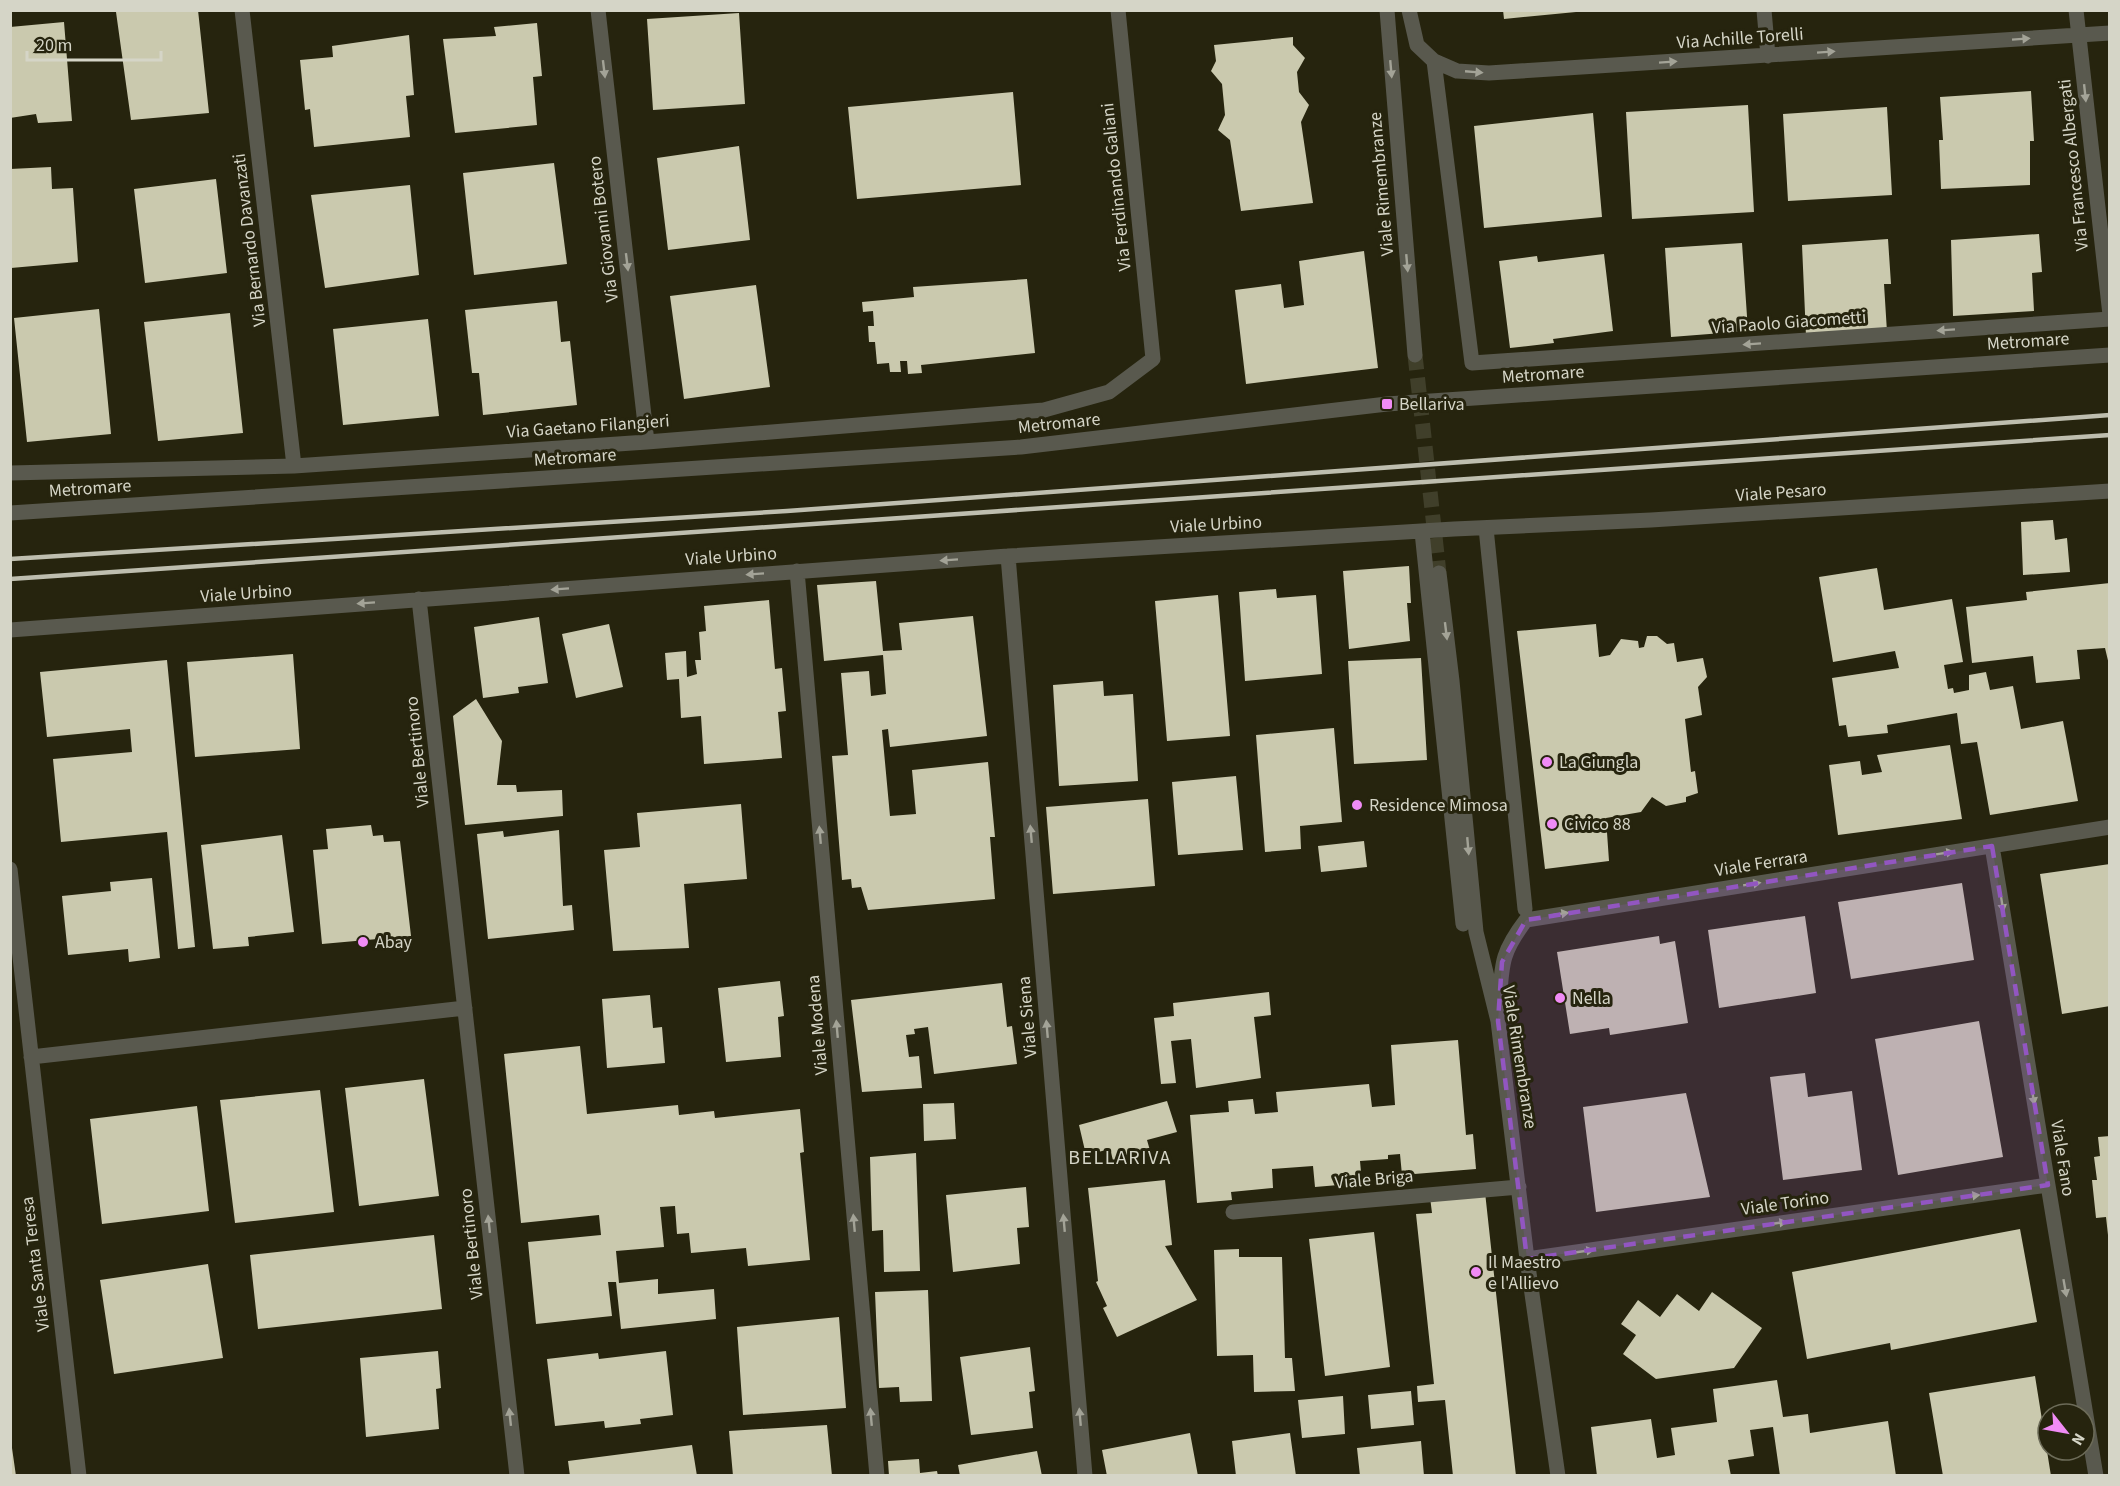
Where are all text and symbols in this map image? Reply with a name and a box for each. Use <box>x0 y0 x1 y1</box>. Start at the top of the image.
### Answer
street label: Via Achille Torelli <box>1676 22 1804 55</box>
scale bar <box>27 24 160 62</box>
text: 20 m <box>36 33 72 58</box>
one-way arrow <box>2011 34 2030 43</box>
one-way arrow <box>1817 47 1836 56</box>
one-way arrow <box>1659 57 1678 67</box>
one-way arrow <box>600 59 609 78</box>
one-way arrow <box>1386 59 1396 78</box>
one-way arrow <box>1464 67 1483 77</box>
street label: Via Francesco Albergati <box>2052 78 2095 252</box>
one-way arrow <box>2080 84 2089 103</box>
street label: Via Ferdinando Galiani <box>1095 102 1138 272</box>
street label: Viale Rimembranze <box>1363 111 1400 257</box>
street label: Via Bernardo Davanzati <box>226 152 273 328</box>
street label: Via Giovanni Botero <box>582 154 625 303</box>
one-way arrow <box>622 253 631 272</box>
one-way arrow <box>1402 254 1412 273</box>
street label: Via Paolo Giacometti <box>1711 305 1867 340</box>
one-way arrow <box>1937 325 1956 335</box>
street label: Metromare <box>1986 326 2070 357</box>
one-way arrow <box>1742 339 1761 348</box>
street label: Metromare <box>1501 359 1585 390</box>
place label: Bellariva <box>1399 392 1465 417</box>
marker: Bellariva <box>1380 397 1394 411</box>
street label: Metromare <box>1017 407 1102 440</box>
street label: Via Gaetano Filangieri <box>506 408 670 445</box>
street label: Metromare <box>533 442 617 473</box>
street label: Metromare <box>48 473 132 504</box>
street label: Viale Pesaro <box>1735 477 1827 508</box>
street label: Viale Urbino <box>1170 510 1262 539</box>
street label: Viale Urbino <box>684 541 778 572</box>
one-way arrow <box>940 555 959 565</box>
one-way arrow <box>745 569 764 579</box>
street label: Viale Urbino <box>199 578 293 609</box>
one-way arrow <box>551 584 570 594</box>
one-way arrow <box>356 599 375 608</box>
one-way arrow <box>1441 622 1450 641</box>
street label: Viale Bertinoro <box>399 695 436 809</box>
place label: La Giungla <box>1559 750 1638 775</box>
marker: La Giungla <box>1540 755 1554 769</box>
place label: Residence Mimosa <box>1369 793 1508 818</box>
marker: Residence Mimosa <box>1350 798 1364 812</box>
place label: Civico 88 <box>1564 812 1631 837</box>
marker: Civico 88 <box>1545 817 1559 831</box>
one-way arrow <box>815 825 825 844</box>
one-way arrow <box>1026 825 1036 844</box>
one-way arrow <box>1463 836 1473 855</box>
street label: Viale Ferrara <box>1713 844 1809 883</box>
one-way arrow <box>1935 849 1954 858</box>
one-way arrow <box>1743 879 1762 888</box>
one-way arrow <box>1998 894 2007 913</box>
one-way arrow <box>1550 910 1569 919</box>
place label: Abay <box>375 930 413 955</box>
marker: Abay <box>356 935 370 949</box>
street label: Viale Modena <box>801 974 834 1076</box>
street label: Viale Siena <box>1011 975 1044 1059</box>
street label: Viale Rimembranze <box>1496 984 1543 1130</box>
place label: Nella <box>1572 986 1611 1011</box>
marker: Nella <box>1553 991 1567 1005</box>
one-way arrow <box>832 1019 842 1038</box>
one-way arrow <box>1042 1019 1052 1038</box>
one-way arrow <box>2029 1087 2038 1106</box>
street label: Viale Fano <box>2044 1118 2081 1198</box>
district label: BELLARIVA <box>1068 1144 1172 1172</box>
street label: Viale Briga <box>1334 1164 1414 1195</box>
street label: Viale Torino <box>1740 1185 1831 1222</box>
street label: Viale Bertinoro <box>453 1187 490 1301</box>
one-way arrow <box>1962 1191 1981 1200</box>
street label: Viale Santa Teresa <box>15 1195 56 1333</box>
one-way arrow <box>849 1213 859 1232</box>
one-way arrow <box>1059 1213 1068 1232</box>
one-way arrow <box>484 1214 494 1233</box>
one-way arrow <box>1769 1219 1788 1228</box>
one-way arrow <box>1576 1246 1595 1255</box>
place label: Il Maestro e l'Allievo <box>1488 1250 1561 1296</box>
marker: Il Maestro e l'Allievo <box>1469 1265 1483 1279</box>
one-way arrow <box>2061 1279 2070 1298</box>
north arrow <box>2036 1402 2096 1462</box>
one-way arrow <box>506 1408 515 1427</box>
one-way arrow <box>866 1408 876 1427</box>
one-way arrow <box>1075 1408 1085 1427</box>
text: N <box>2066 1429 2090 1449</box>

